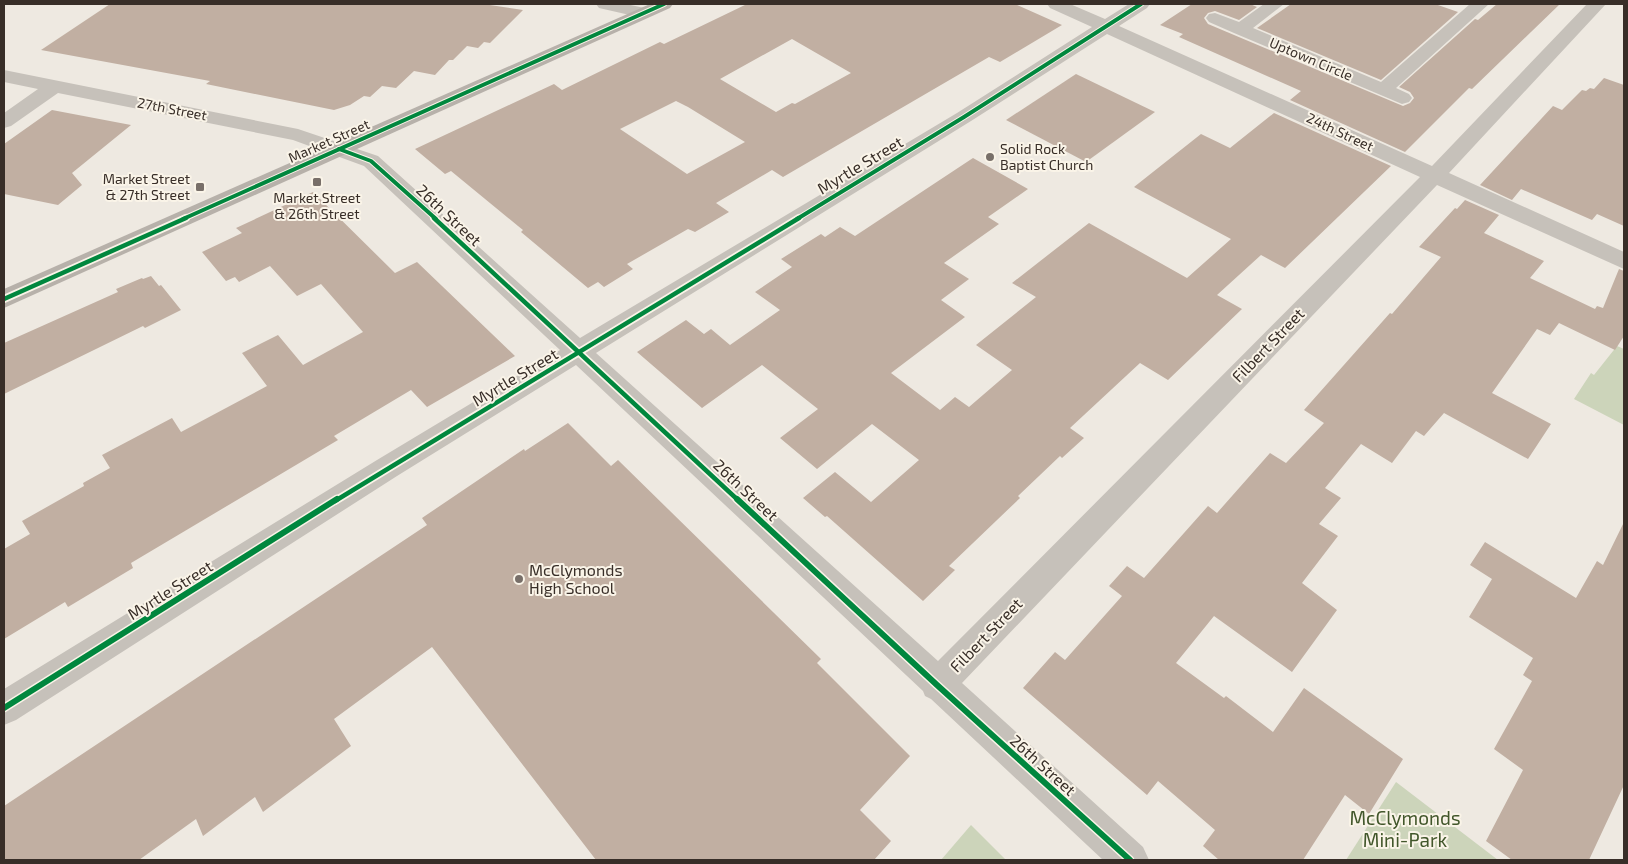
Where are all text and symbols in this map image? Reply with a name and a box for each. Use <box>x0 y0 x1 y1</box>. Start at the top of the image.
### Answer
street label: Uptown Circle <box>1267 33 1355 84</box>
street label: 27th Street <box>136 93 208 124</box>
street label: 24th Street <box>1304 109 1376 154</box>
street label: Market Street <box>285 115 372 166</box>
street label: Myrtle Street <box>814 132 906 198</box>
place label: Solid Rock Baptist Church <box>1000 140 1093 173</box>
marker: Solid Rock Baptist Church <box>984 151 996 163</box>
place label: Market Street & 27th Street <box>103 170 190 203</box>
marker: Market Street & 26th Street <box>311 176 323 188</box>
street label: 26th Street <box>413 180 486 249</box>
marker: Market Street & 27th Street <box>194 181 206 193</box>
place label: Market Street & 26th Street <box>273 189 361 222</box>
street label: Filbert Street <box>1228 304 1308 386</box>
street label: Myrtle Street <box>469 344 561 410</box>
street label: 26th Street <box>710 455 783 524</box>
street label: Myrtle Street <box>124 556 216 623</box>
place label: McClymonds High School <box>529 560 623 597</box>
marker: McClymonds High School <box>513 573 525 585</box>
street label: Filbert Street <box>946 594 1026 676</box>
street label: 26th Street <box>1007 730 1080 799</box>
park label: McClymonds Mini-Park <box>1349 806 1461 851</box>

